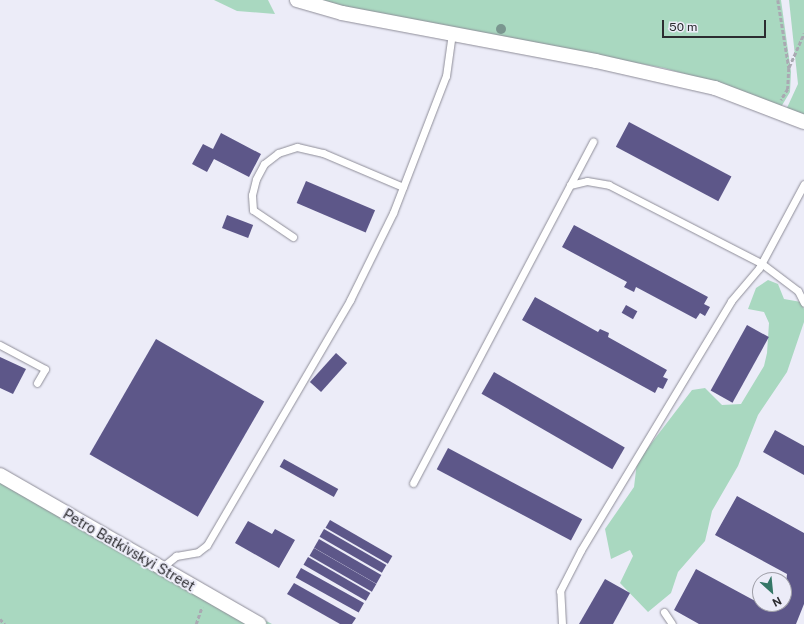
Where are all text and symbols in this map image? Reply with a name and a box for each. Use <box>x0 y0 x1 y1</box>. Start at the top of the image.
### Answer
scale bar <box>664 12 768 38</box>
text: 50 m <box>669 20 697 34</box>
street label: Petro Batkivskyi Street <box>60 505 198 595</box>
north arrow <box>752 572 792 612</box>
text: N <box>770 594 784 609</box>

